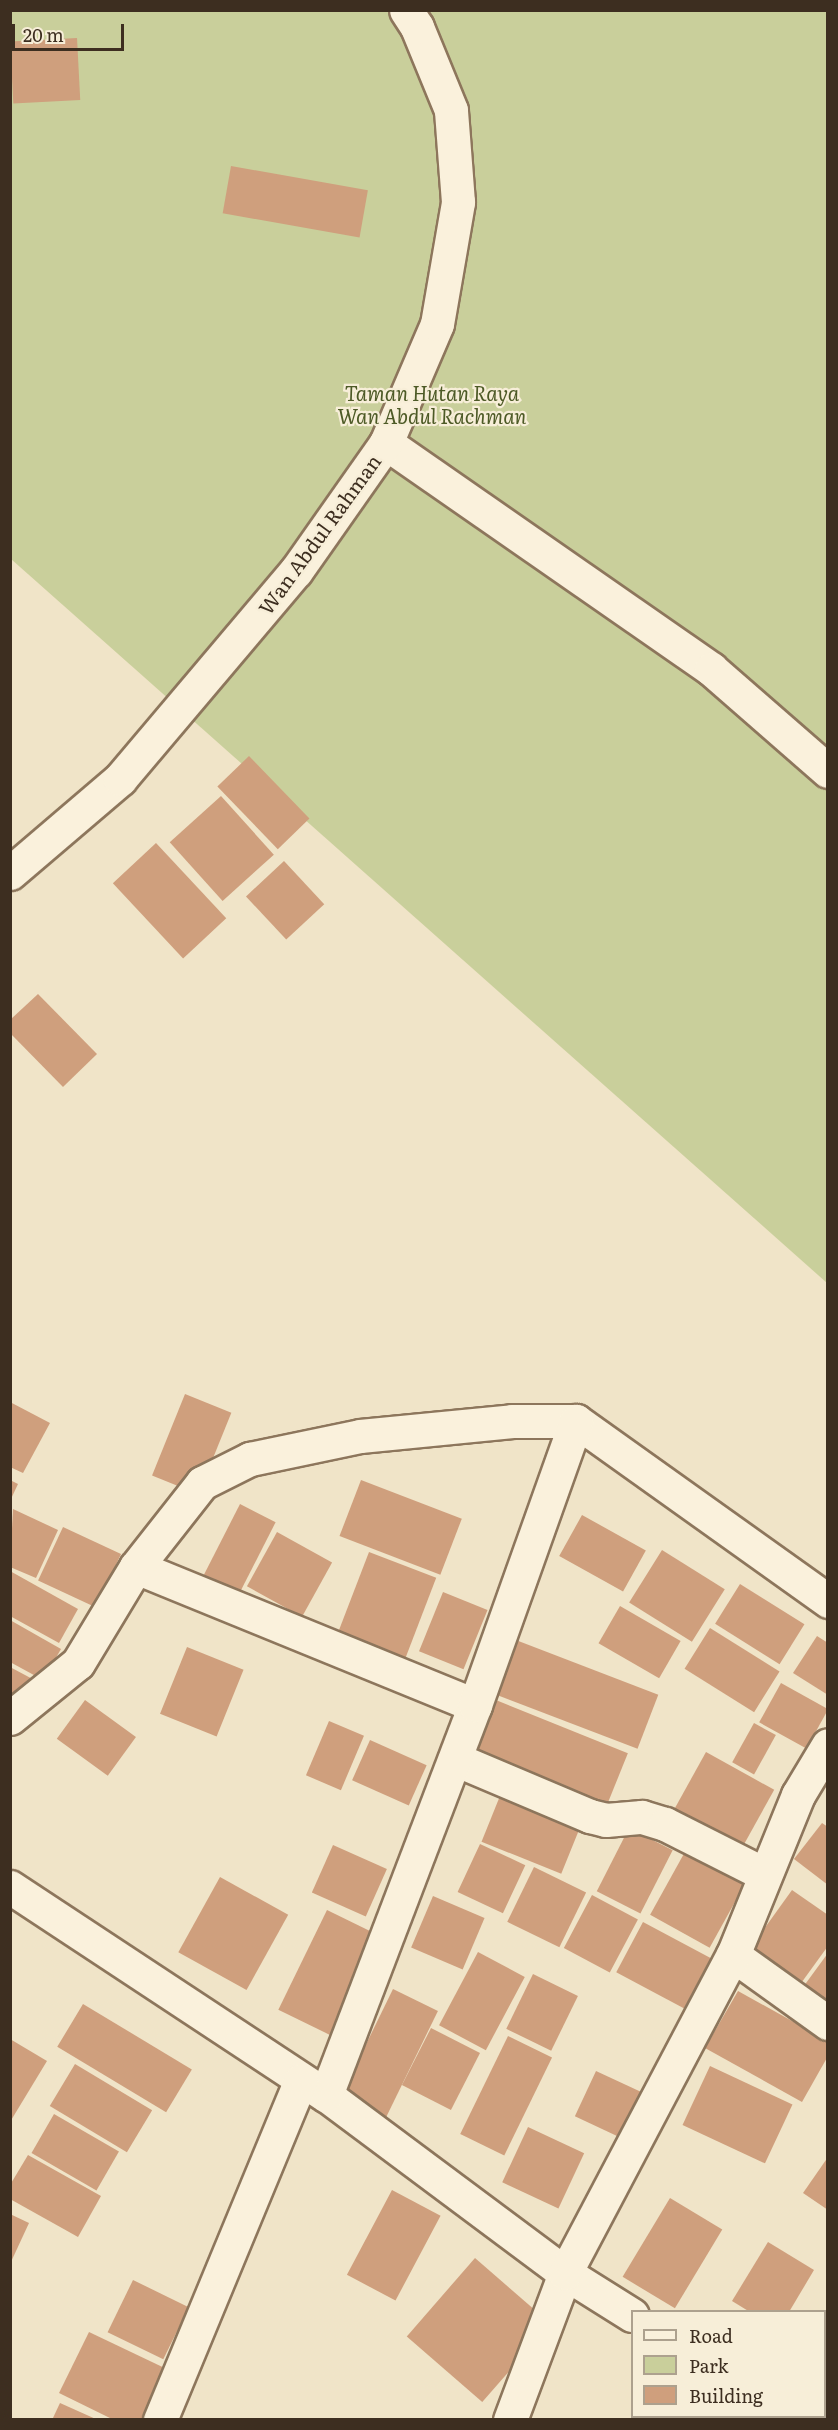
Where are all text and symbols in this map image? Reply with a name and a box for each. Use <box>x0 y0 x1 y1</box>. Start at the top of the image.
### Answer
scale bar <box>15 12 128 50</box>
text: 20 m <box>23 21 64 48</box>
park label: Taman Hutan Raya Wan Abdul Rachman <box>337 381 527 428</box>
street label: Wan Abdul Rahman <box>253 449 385 619</box>
legend <box>631 2310 826 2418</box>
text: Road <box>689 2322 733 2349</box>
text: Park <box>689 2352 728 2379</box>
text: Building <box>689 2382 763 2409</box>

